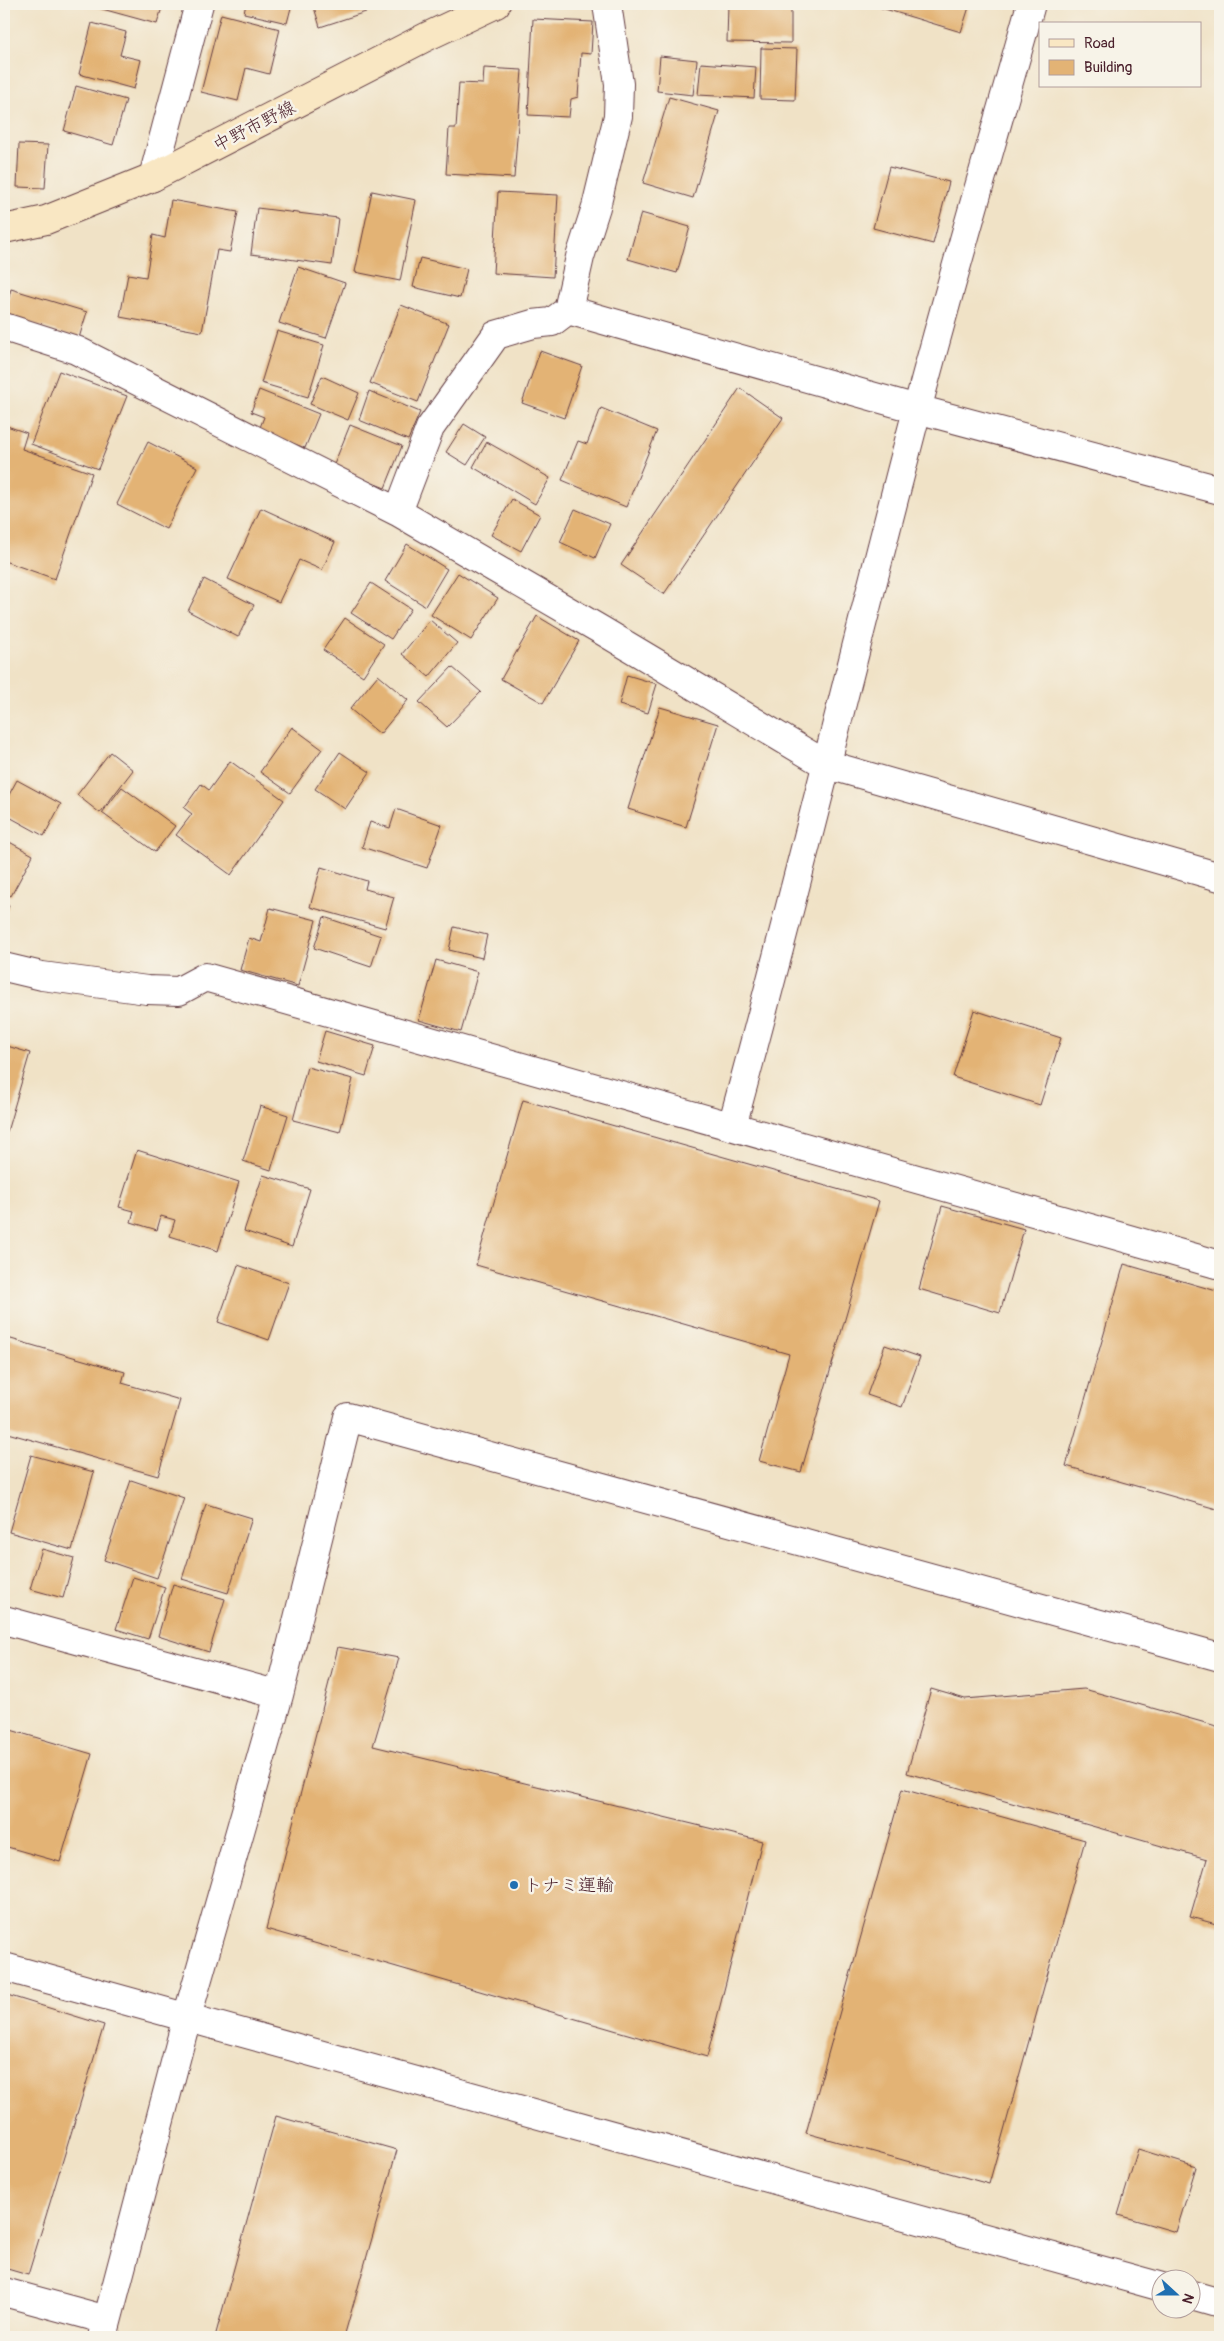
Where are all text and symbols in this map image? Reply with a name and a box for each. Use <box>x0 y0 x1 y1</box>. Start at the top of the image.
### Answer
legend <box>1039 22 1202 88</box>
text: Road <box>1084 34 1115 53</box>
text: Building <box>1084 58 1132 77</box>
street label: 中野市野線 <box>209 96 300 157</box>
place label: トナミ運輸 <box>524 1874 614 1897</box>
marker: トナミ運輸 <box>508 1879 520 1891</box>
north arrow <box>1152 2268 1202 2318</box>
text: N <box>1178 2291 1197 2306</box>

